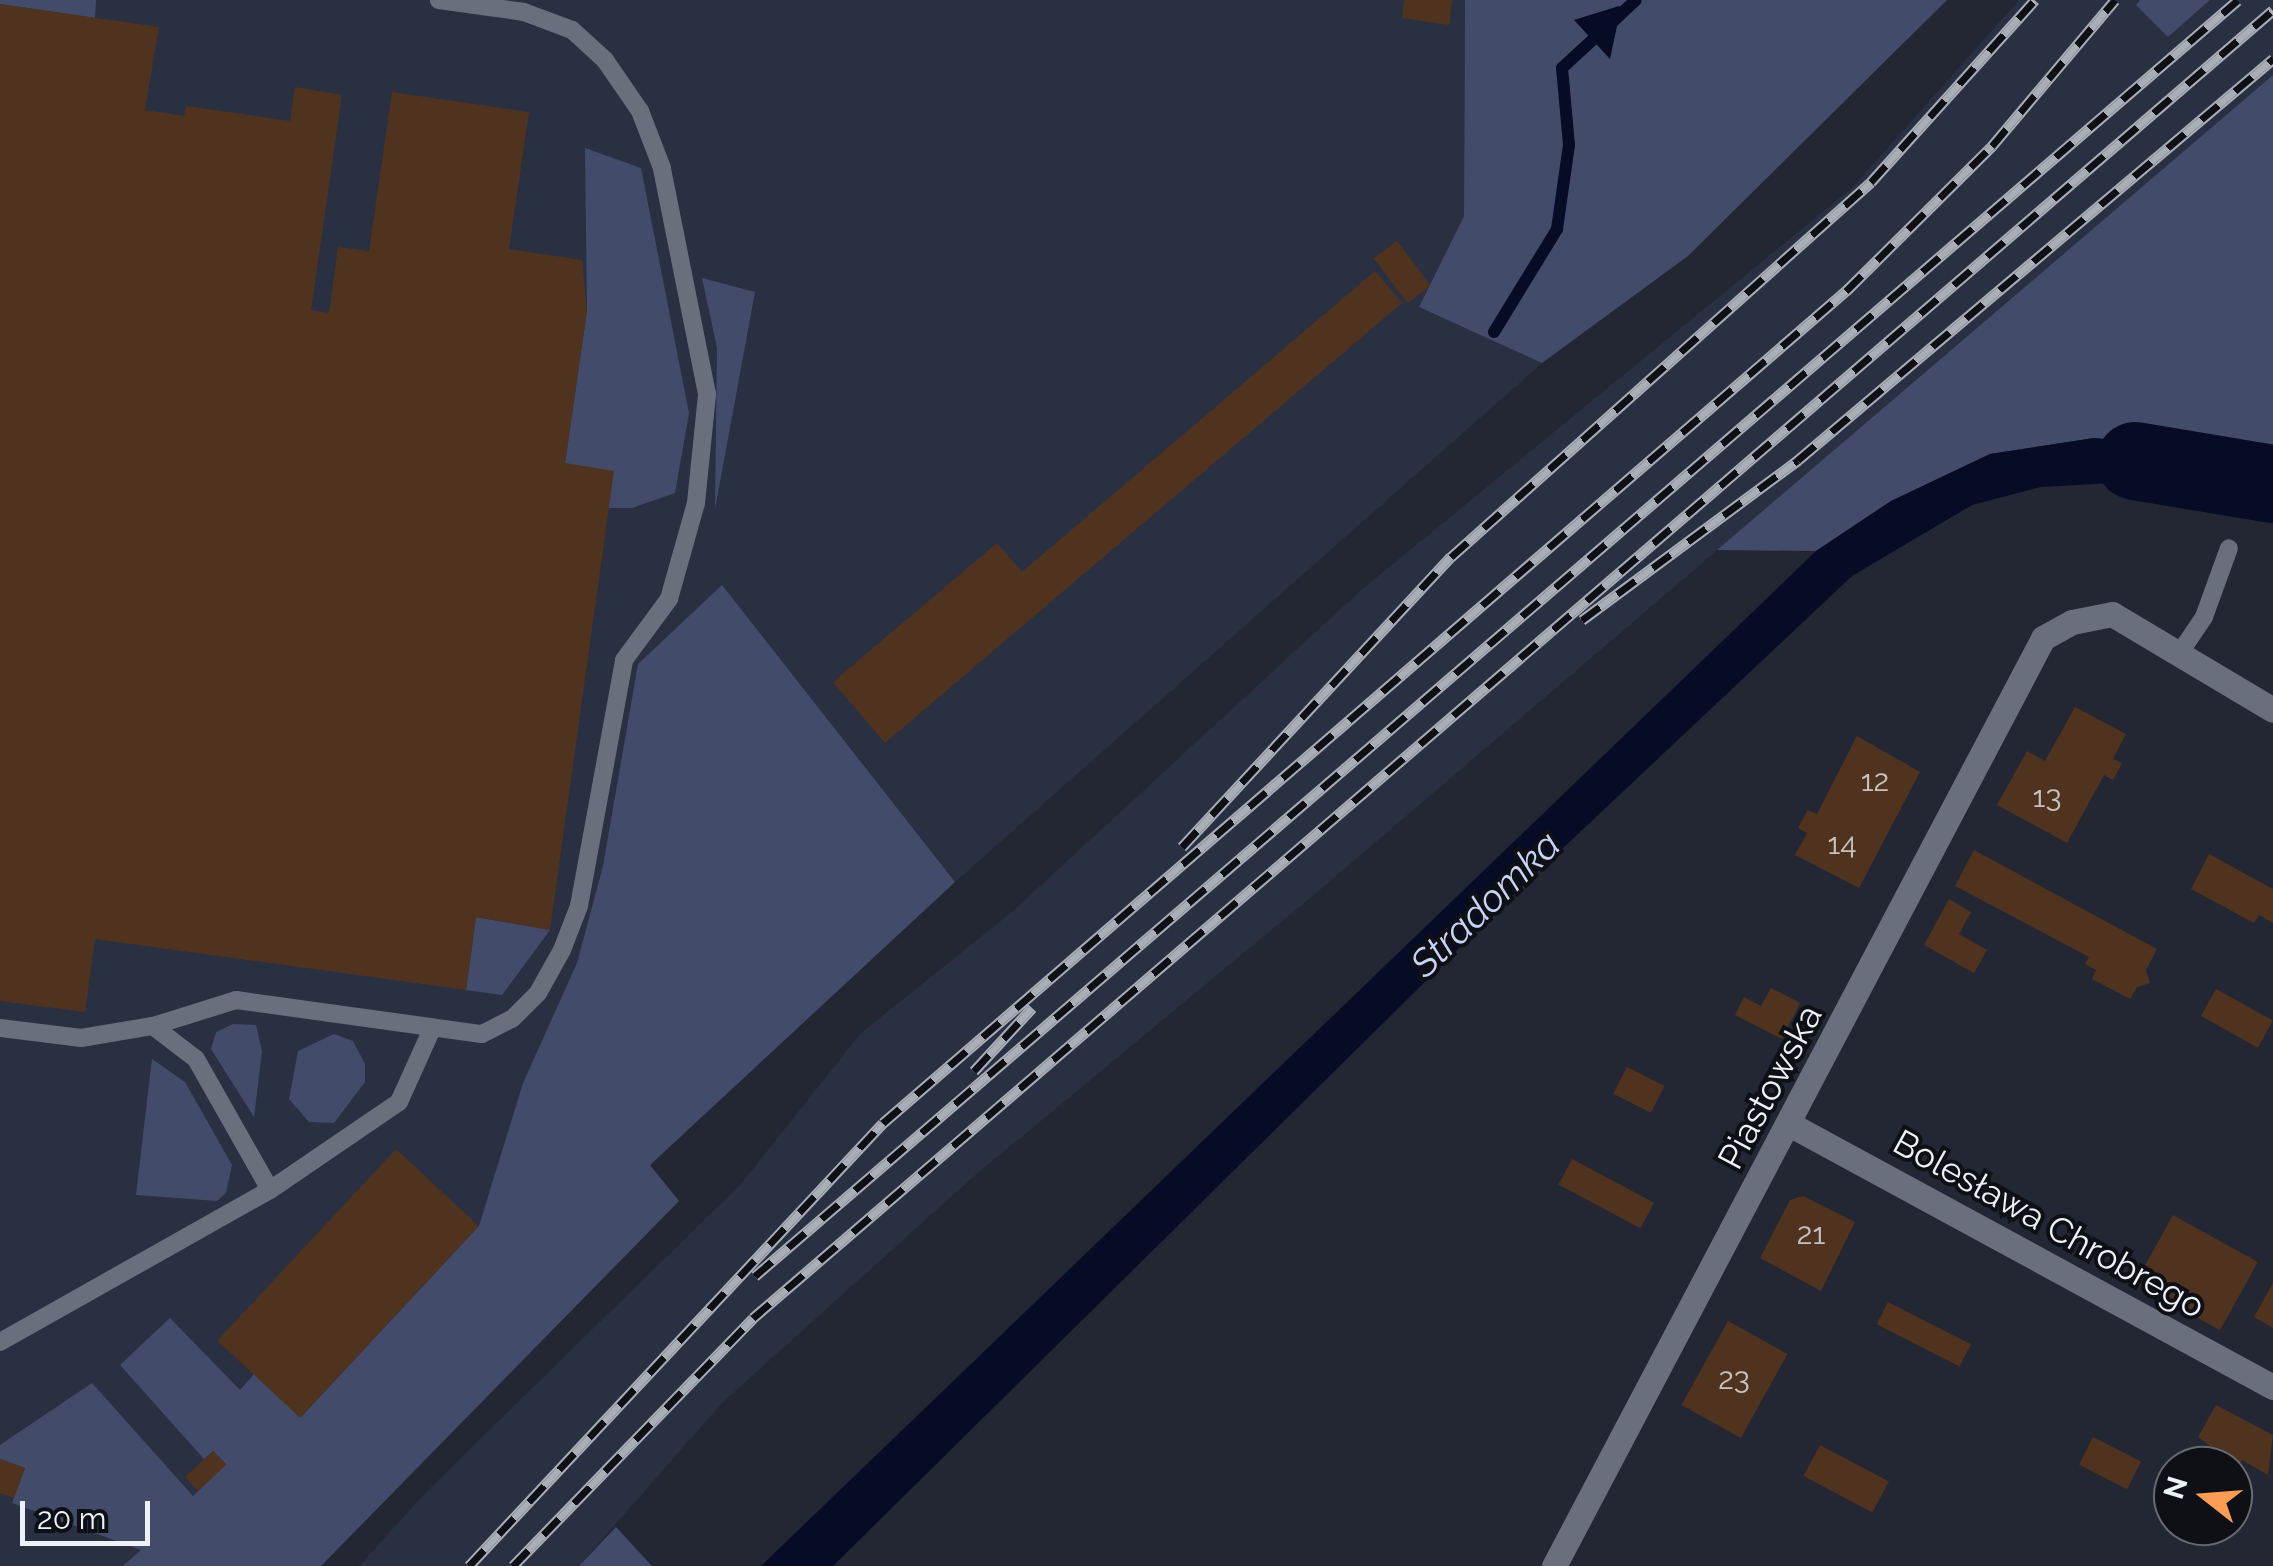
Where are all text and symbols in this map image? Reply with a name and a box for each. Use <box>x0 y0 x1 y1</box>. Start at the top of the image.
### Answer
house number: 12 <box>1861 763 1889 799</box>
house number: 13 <box>2033 779 2061 815</box>
water label: Stradomka <box>1401 822 1569 986</box>
house number: 14 <box>1827 826 1857 862</box>
street label: Piastowska <box>1709 998 1831 1176</box>
street label: Bolesława Chrobrego <box>1886 1121 2212 1327</box>
house number: 21 <box>1797 1216 1825 1252</box>
house number: 23 <box>1718 1361 1750 1397</box>
north arrow <box>2153 1446 2253 1546</box>
text: N <box>2157 1473 2195 1503</box>
scale bar <box>25 1481 155 1543</box>
text: 20 m <box>37 1501 106 1536</box>

